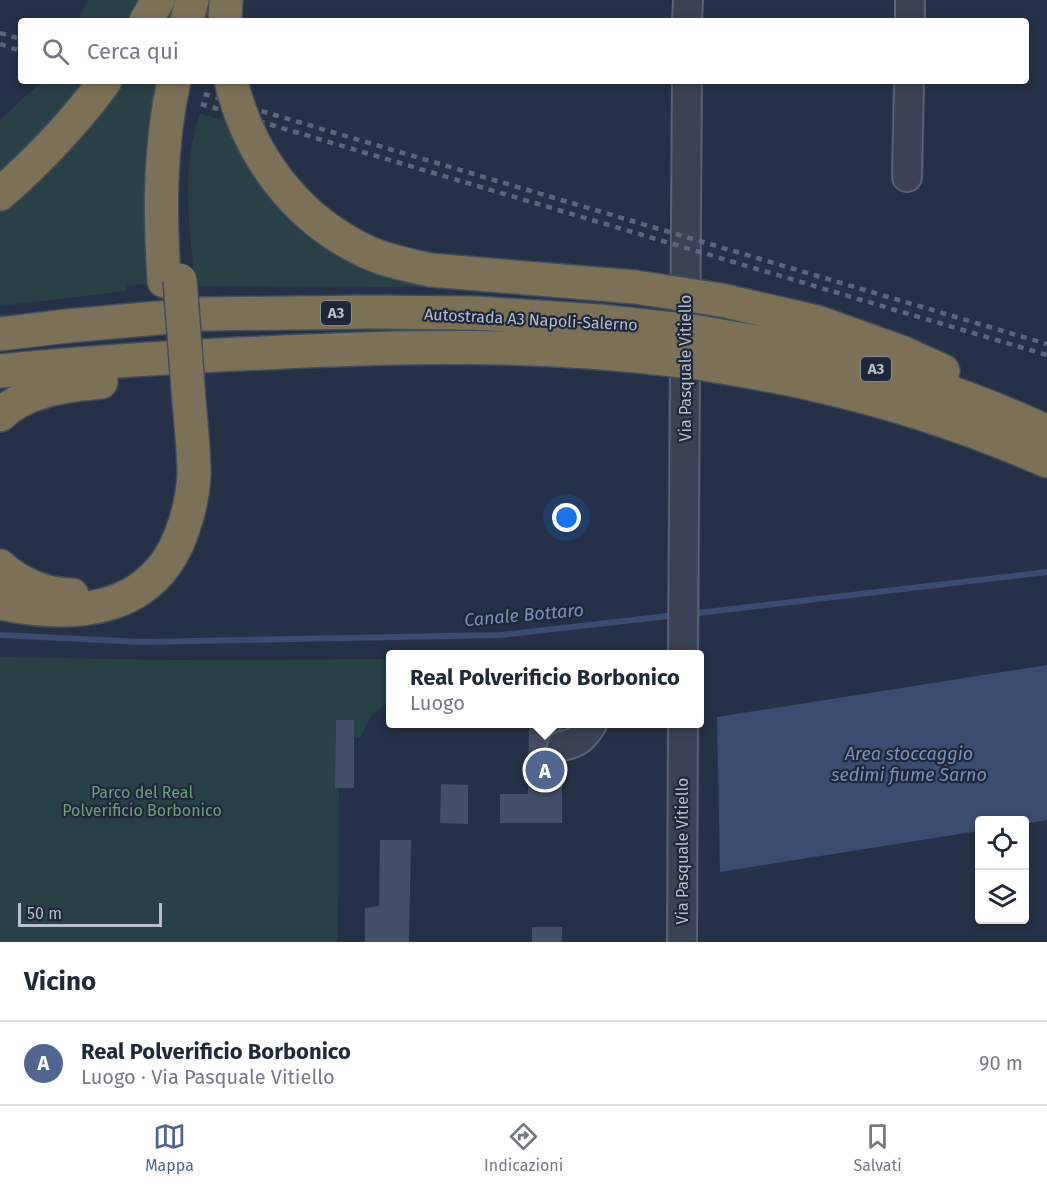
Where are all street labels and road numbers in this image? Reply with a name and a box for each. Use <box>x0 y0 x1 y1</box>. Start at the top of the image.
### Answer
street label: Via Pasquale Vitiello <box>676 295 695 441</box>
road number: A3 <box>321 301 351 325</box>
street label: Autostrada A3 Napoli-Salerno <box>424 304 638 335</box>
road number: A3 <box>861 357 891 381</box>
street label: Via Pasquale Vitiello <box>673 778 692 924</box>

